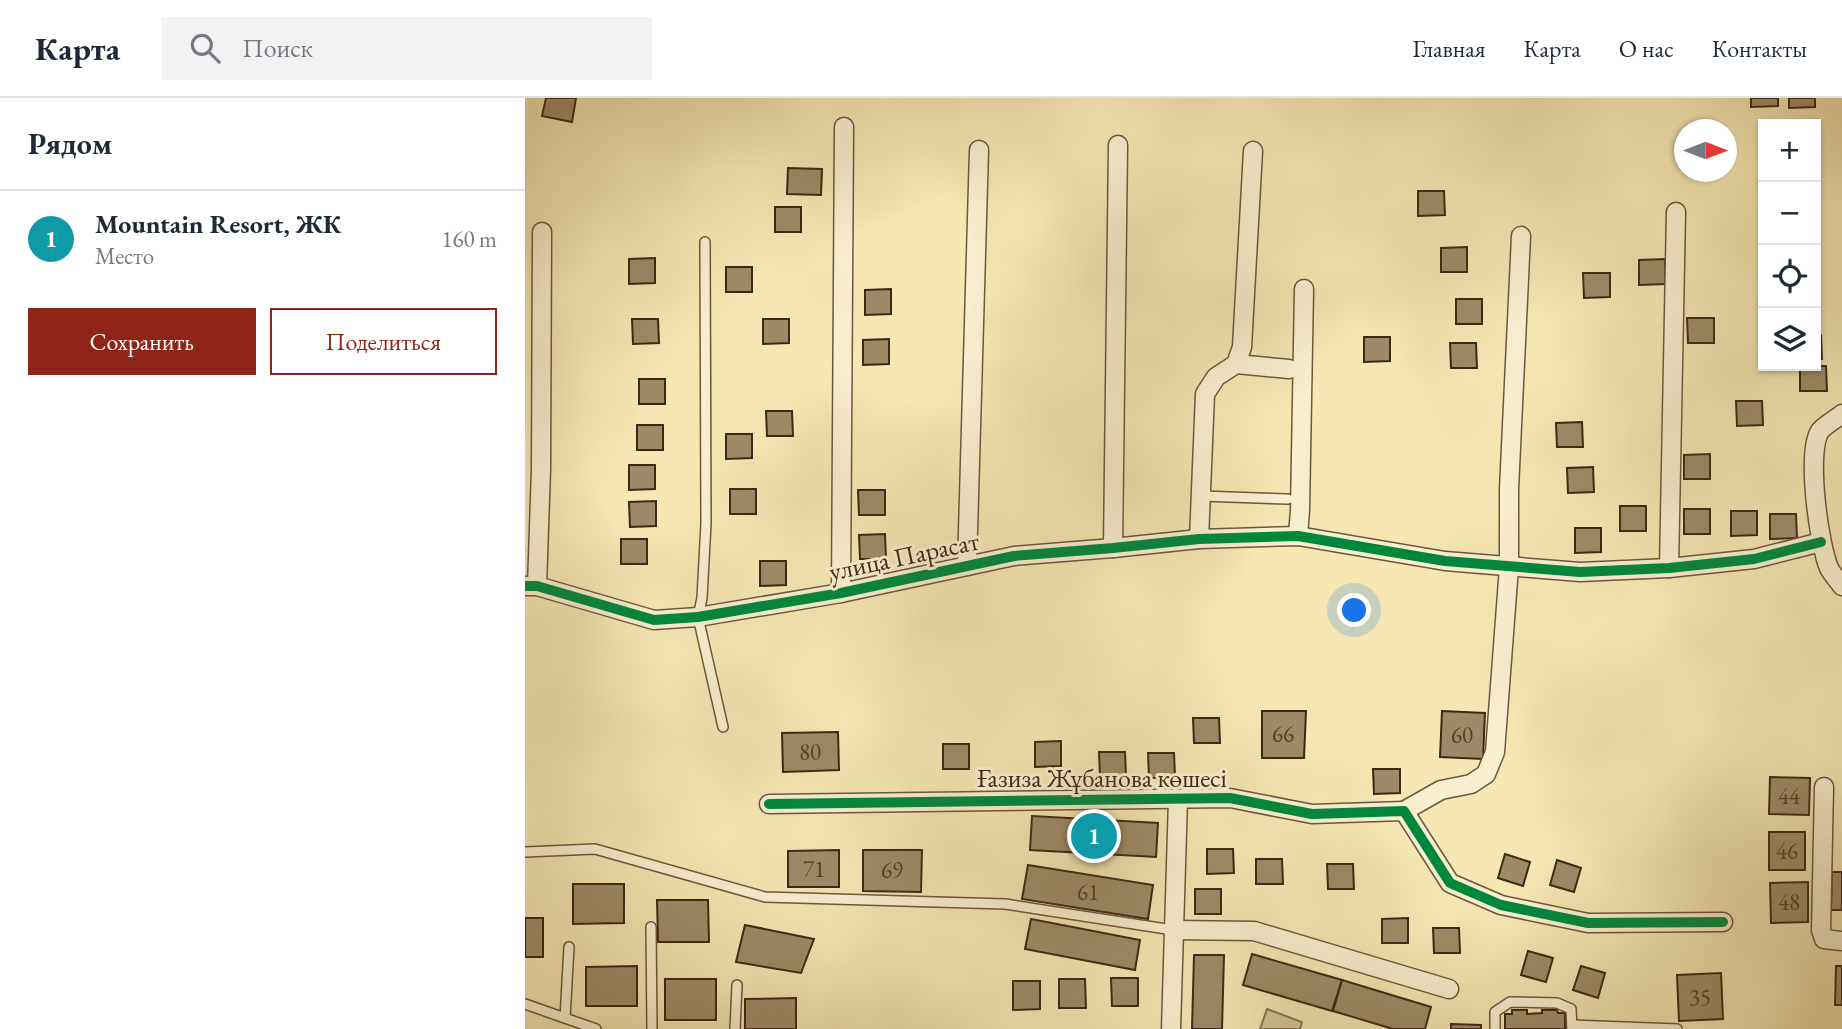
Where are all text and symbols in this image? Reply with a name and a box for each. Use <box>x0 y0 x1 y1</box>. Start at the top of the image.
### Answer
search box <box>162 17 652 80</box>
text: Карта <box>35 27 120 70</box>
icon: search <box>186 29 224 67</box>
text: Поиск <box>242 31 313 65</box>
text: Главная <box>1412 33 1486 64</box>
text: Карта <box>1524 33 1581 64</box>
text: О нас <box>1619 33 1674 64</box>
text: Контакты <box>1712 33 1807 64</box>
north arrow <box>1674 119 1737 182</box>
map controls <box>1758 119 1821 371</box>
button: + <box>1758 119 1821 182</box>
text: Рядом <box>28 124 112 163</box>
button: − <box>1758 182 1821 245</box>
text: Mountain Resort, ЖК <box>95 207 341 241</box>
text: 1 <box>45 224 57 254</box>
text: 160 m <box>441 224 497 254</box>
text: Место <box>95 241 154 271</box>
button: locate <box>1758 245 1821 308</box>
button: Сохранить <box>28 308 256 375</box>
button: Поделиться <box>270 308 497 375</box>
button: layers <box>1758 308 1821 371</box>
street label: улица Парасат <box>826 523 982 588</box>
your location <box>1337 593 1371 627</box>
house number: 66 <box>1272 719 1294 749</box>
house number: 60 <box>1451 720 1473 750</box>
house number: 80 <box>799 737 821 767</box>
street label: Ғазиза Жұбанова көшесі <box>977 761 1227 795</box>
house number: 44 <box>1778 781 1801 811</box>
pin: 1 <box>1071 810 1117 862</box>
house number: 46 <box>1776 836 1798 866</box>
house number: 71 <box>803 854 825 884</box>
house number: 69 <box>881 855 903 885</box>
house number: 61 <box>1077 877 1099 907</box>
house number: 48 <box>1778 887 1800 917</box>
house number: 35 <box>1689 982 1711 1012</box>

